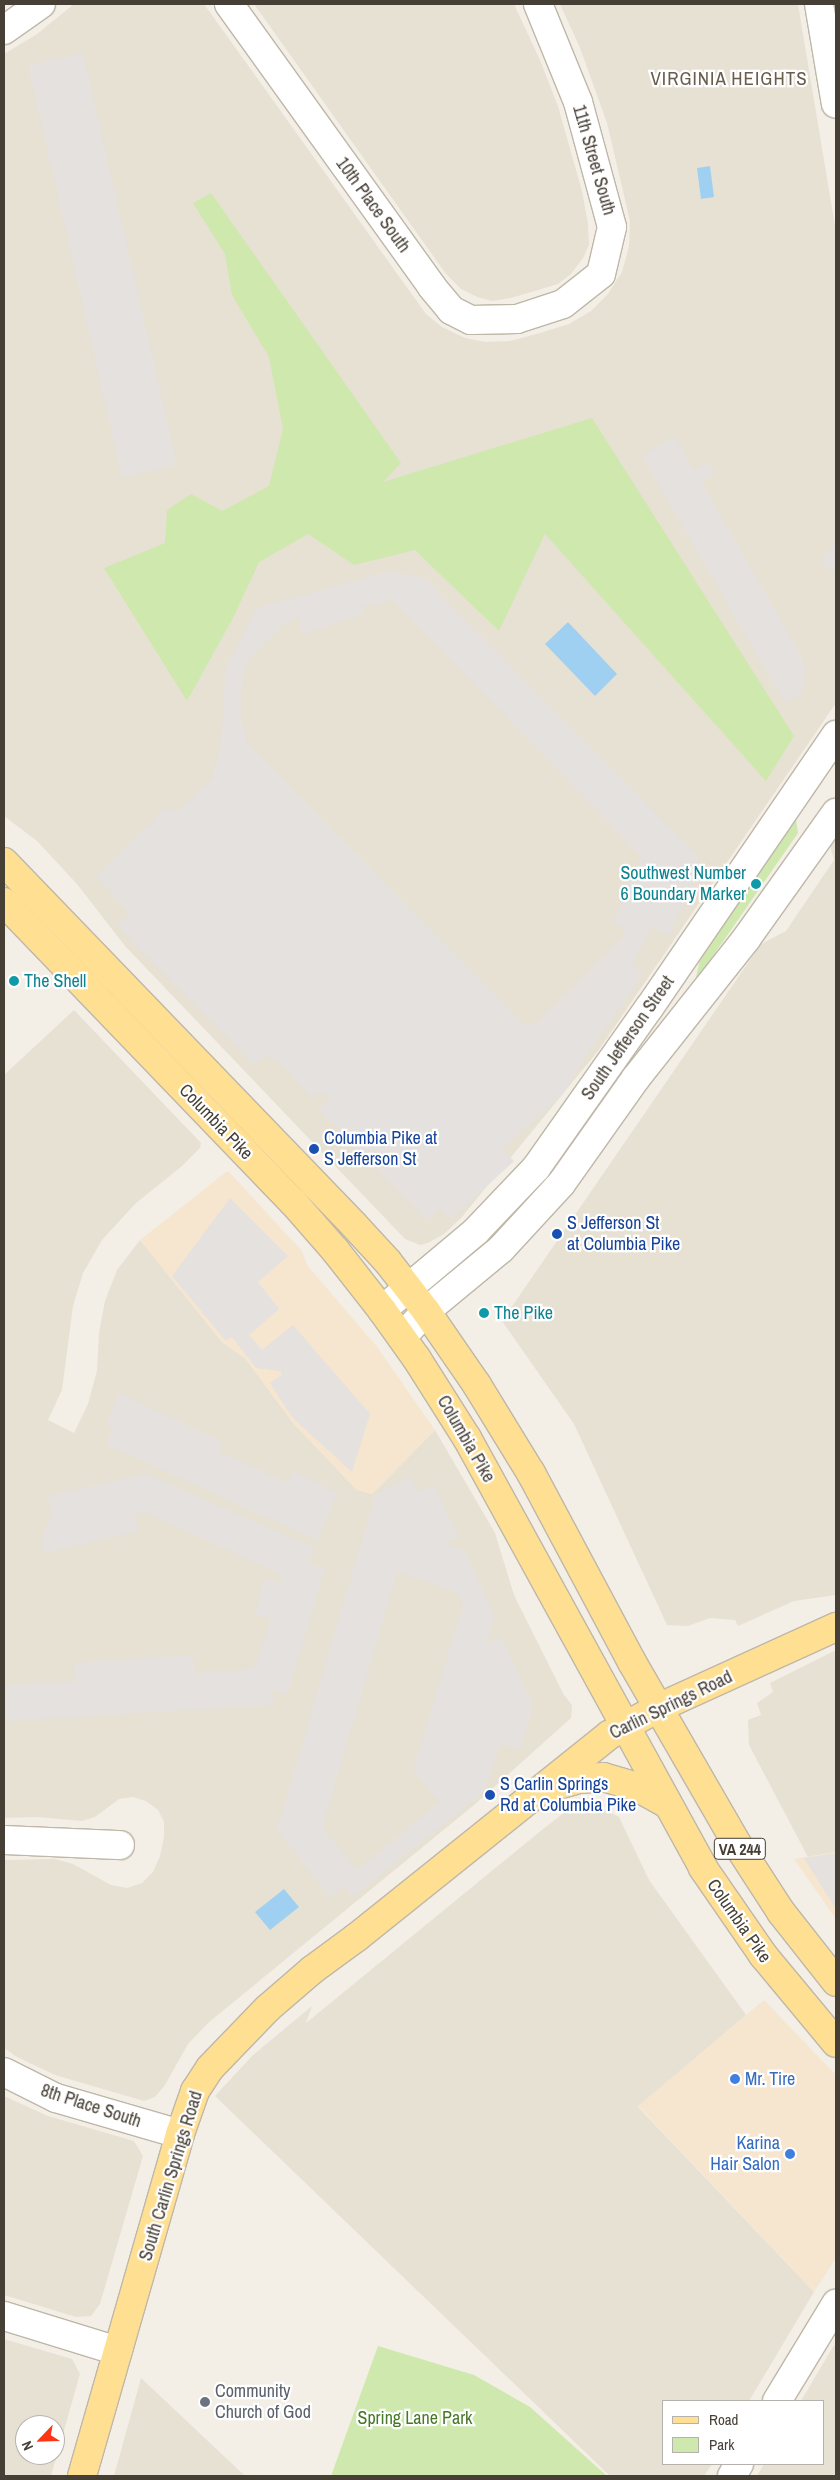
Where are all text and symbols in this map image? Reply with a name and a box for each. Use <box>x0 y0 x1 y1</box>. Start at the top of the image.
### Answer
district label: VIRGINIA HEIGHTS <box>648 68 810 90</box>
street label: 11th Street South <box>568 102 620 218</box>
street label: 10th Place South <box>331 153 415 257</box>
place label: Southwest Number 6 Boundary Marker <box>620 863 746 906</box>
marker: Southwest Number 6 Boundary Marker <box>750 878 762 890</box>
place label: The Shell <box>24 970 86 992</box>
street label: South Jefferson Street <box>577 972 679 1104</box>
marker: The Shell <box>8 975 20 987</box>
street label: Columbia Pike <box>175 1080 257 1164</box>
place label: Columbia Pike at S Jefferson St <box>324 1128 437 1170</box>
marker: Columbia Pike at S Jefferson St <box>308 1143 320 1155</box>
place label: S Jefferson St at Columbia Pike <box>567 1213 680 1256</box>
marker: S Jefferson St at Columbia Pike <box>551 1228 563 1240</box>
place label: The Pike <box>494 1302 553 1324</box>
marker: The Pike <box>478 1307 490 1319</box>
street label: Columbia Pike <box>432 1392 500 1486</box>
street label: Carlin Springs Road <box>606 1666 736 1744</box>
place label: S Carlin Springs Rd at Columbia Pike <box>500 1774 636 1816</box>
marker: S Carlin Springs Rd at Columbia Pike <box>484 1789 496 1801</box>
road number: VA 244 <box>712 1836 768 1862</box>
street label: Columbia Pike <box>702 1875 776 1967</box>
place label: Mr. Tire <box>745 2068 796 2090</box>
marker: Mr. Tire <box>729 2073 741 2085</box>
street label: 8th Place South <box>38 2080 144 2132</box>
street label: South Carlin Springs Road <box>135 2088 207 2264</box>
place label: Karina Hair Salon <box>710 2133 780 2176</box>
marker: Karina Hair Salon <box>784 2148 796 2160</box>
place label: Community Church of God <box>215 2381 311 2424</box>
marker: Community Church of God <box>199 2396 211 2408</box>
legend <box>662 2400 825 2465</box>
park label: Spring Lane Park <box>358 2407 472 2429</box>
text: Road <box>709 2409 738 2430</box>
north arrow <box>15 2415 65 2465</box>
text: Park <box>709 2434 734 2455</box>
text: N <box>17 2438 37 2453</box>

